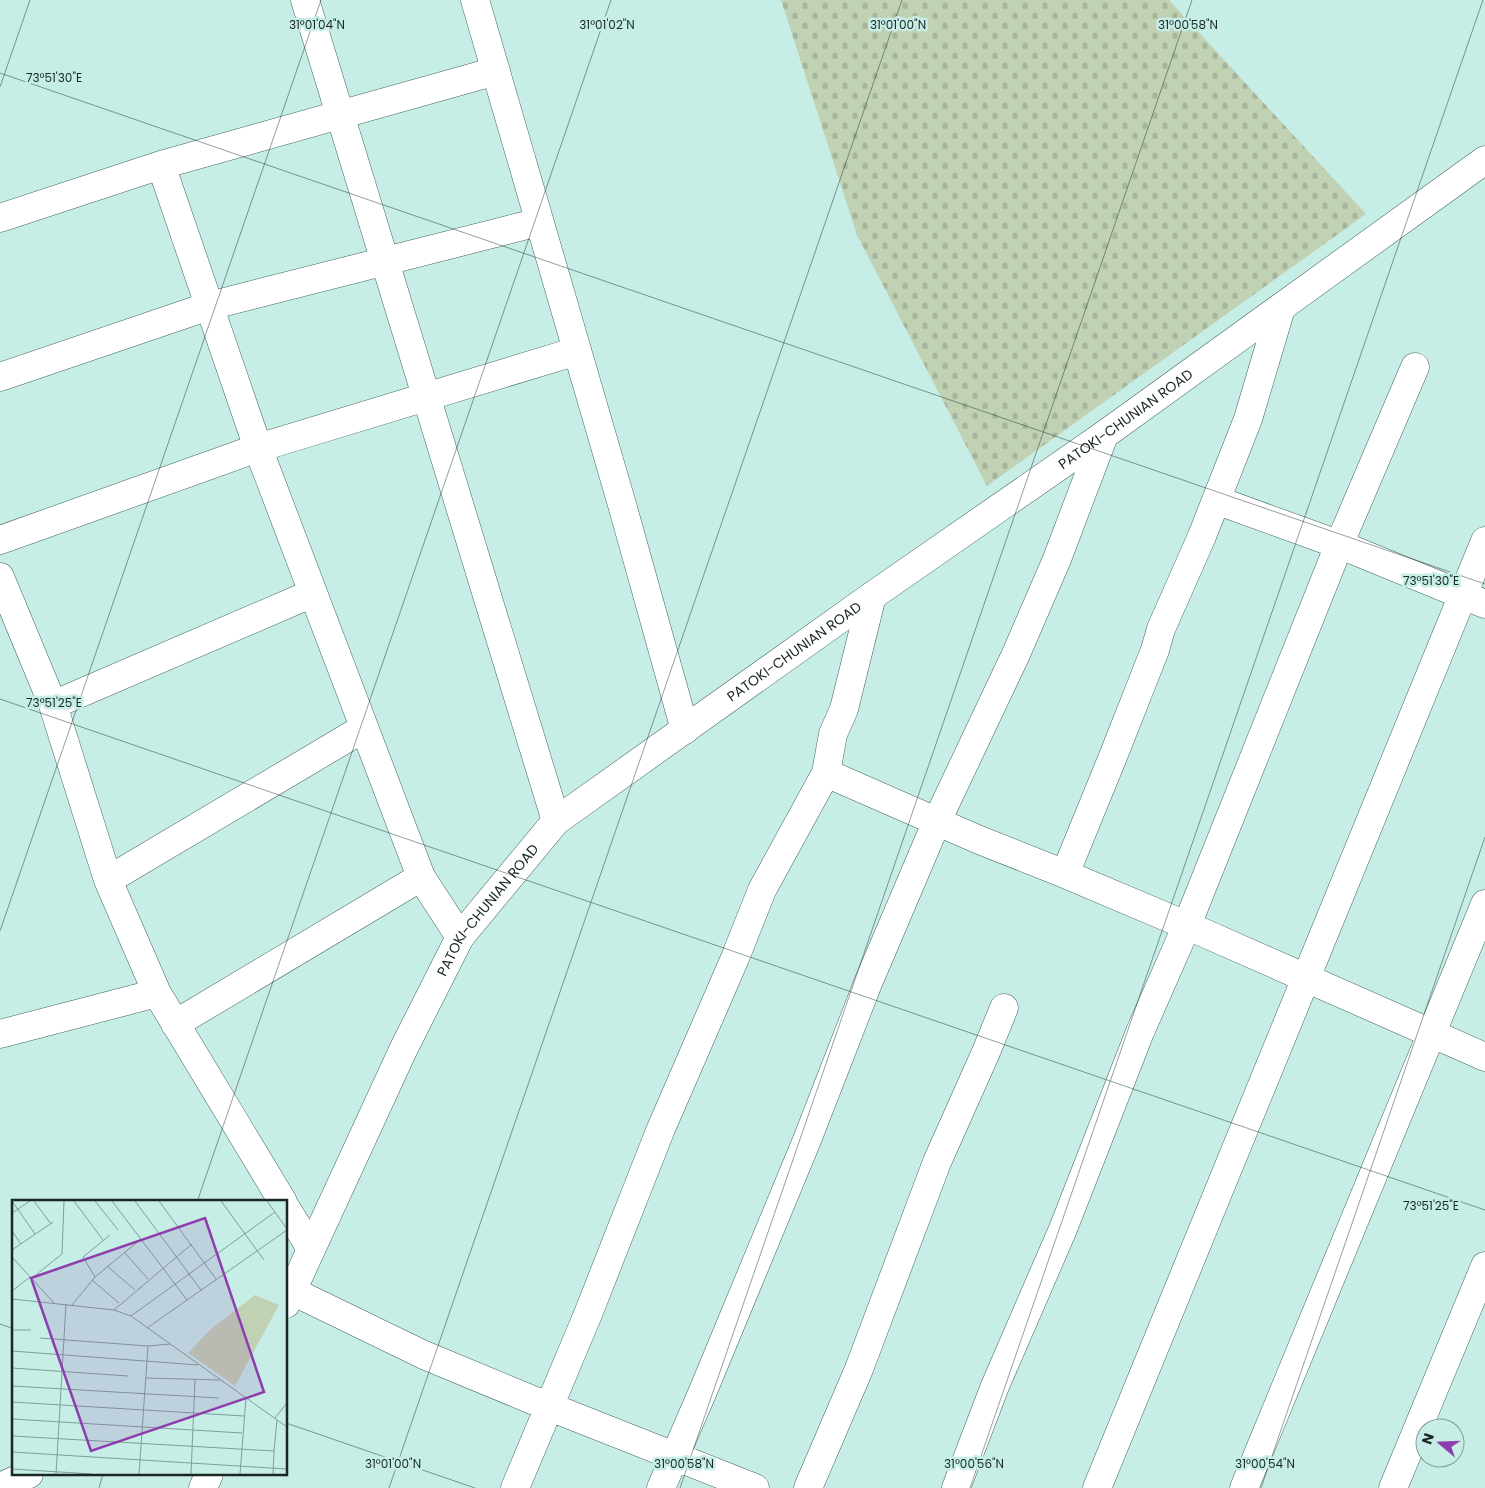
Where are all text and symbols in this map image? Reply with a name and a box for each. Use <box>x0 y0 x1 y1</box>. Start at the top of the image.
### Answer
text: 31°01'04"N <box>289 16 345 33</box>
text: 31°01'02"N <box>579 16 635 33</box>
text: 31°01'00"N <box>870 16 926 33</box>
text: 31°00'58"N <box>1158 16 1218 33</box>
text: 73°51'30"E <box>26 69 82 86</box>
street label: PATOKI-CHUNIAN ROAD <box>1054 364 1197 474</box>
text: 73°51'30"E <box>1403 572 1459 589</box>
street label: PATOKI-CHUNIAN ROAD <box>723 597 865 706</box>
text: 73°51'25"E <box>26 694 82 711</box>
street label: PATOKI-CHUNIAN ROAD <box>432 839 543 980</box>
text: 73°51'25"E <box>1403 1197 1459 1214</box>
inset map <box>12 1200 288 1476</box>
north arrow <box>1415 1418 1465 1468</box>
text: N <box>1417 1431 1439 1447</box>
text: 31°01'00"N <box>365 1455 421 1472</box>
text: 31°00'58"N <box>654 1455 714 1472</box>
text: 31°00'56"N <box>944 1455 1004 1472</box>
text: 31°00'54"N <box>1235 1455 1295 1472</box>

